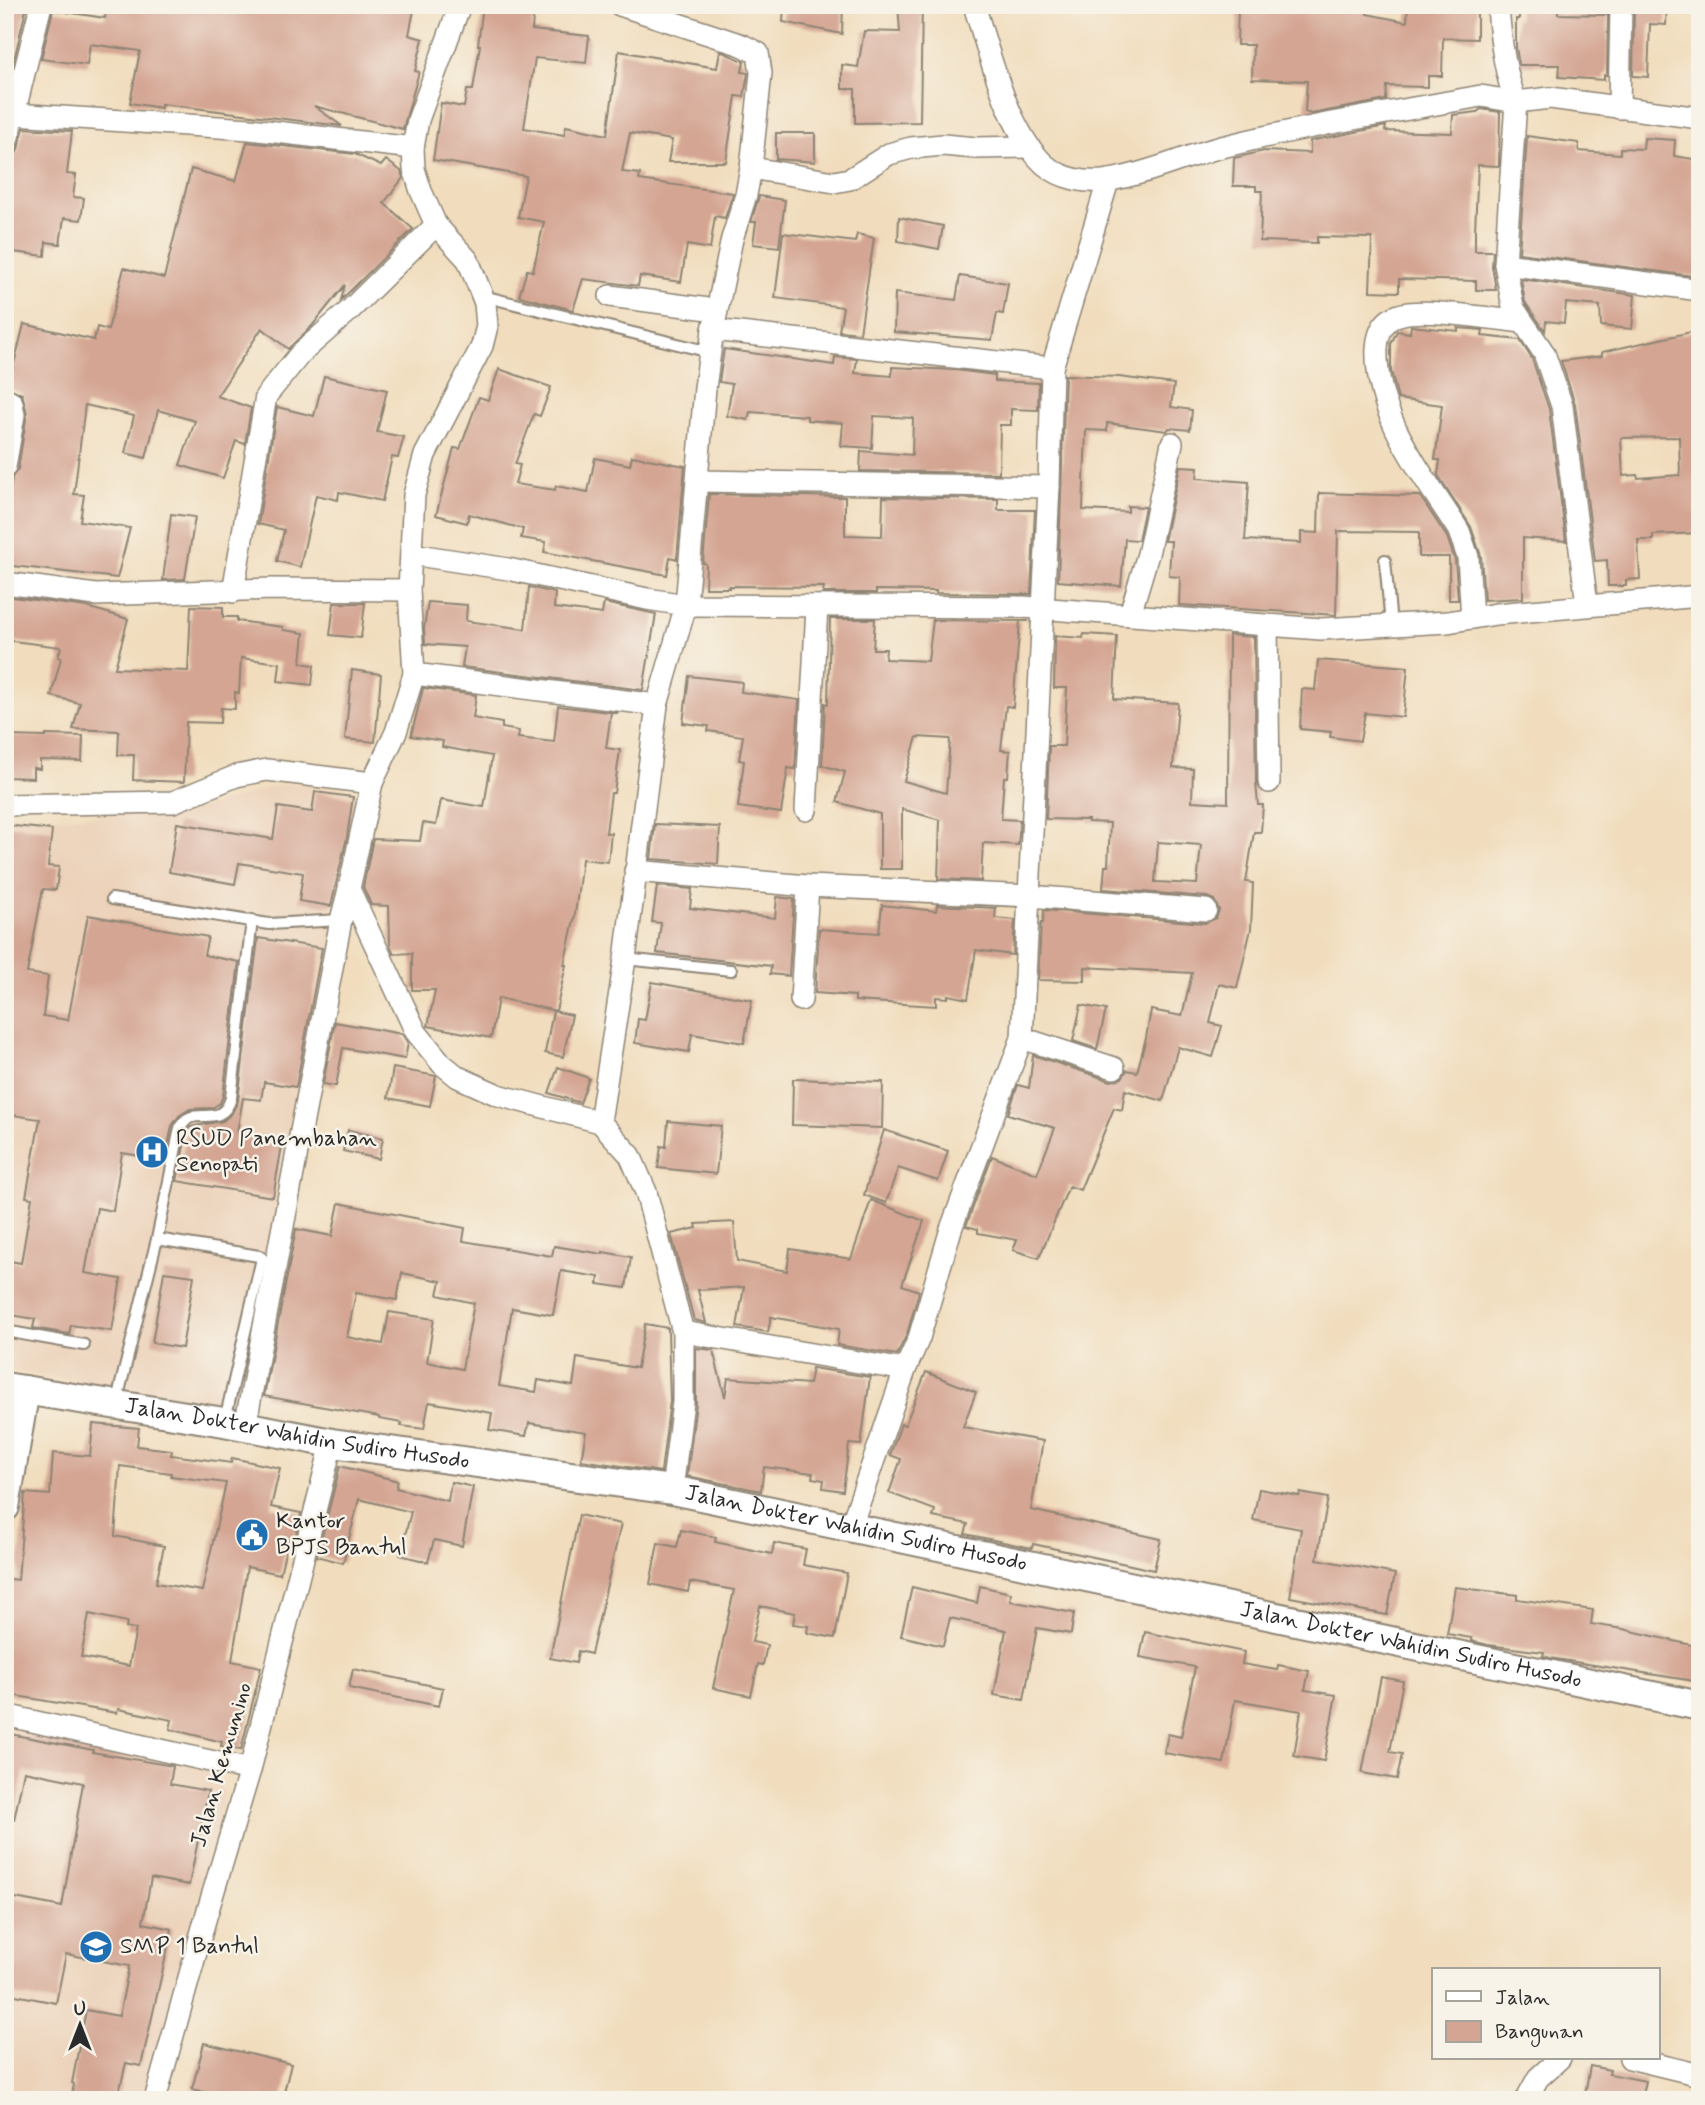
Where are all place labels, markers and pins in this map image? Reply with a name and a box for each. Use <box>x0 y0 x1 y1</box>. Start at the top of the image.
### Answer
place label: RSUD Panembahan Senopati <box>176 1124 377 1180</box>
hospital icon: RSUD Panembahan Senopati <box>133 1133 171 1171</box>
place label: Kantor BPJS Bantul <box>276 1507 407 1563</box>
public building icon: Kantor BPJS Bantul <box>233 1516 271 1554</box>
school or university icon: SMP 1 Bantul <box>77 1928 115 1966</box>
place label: SMP 1 Bantul <box>120 1932 259 1962</box>

